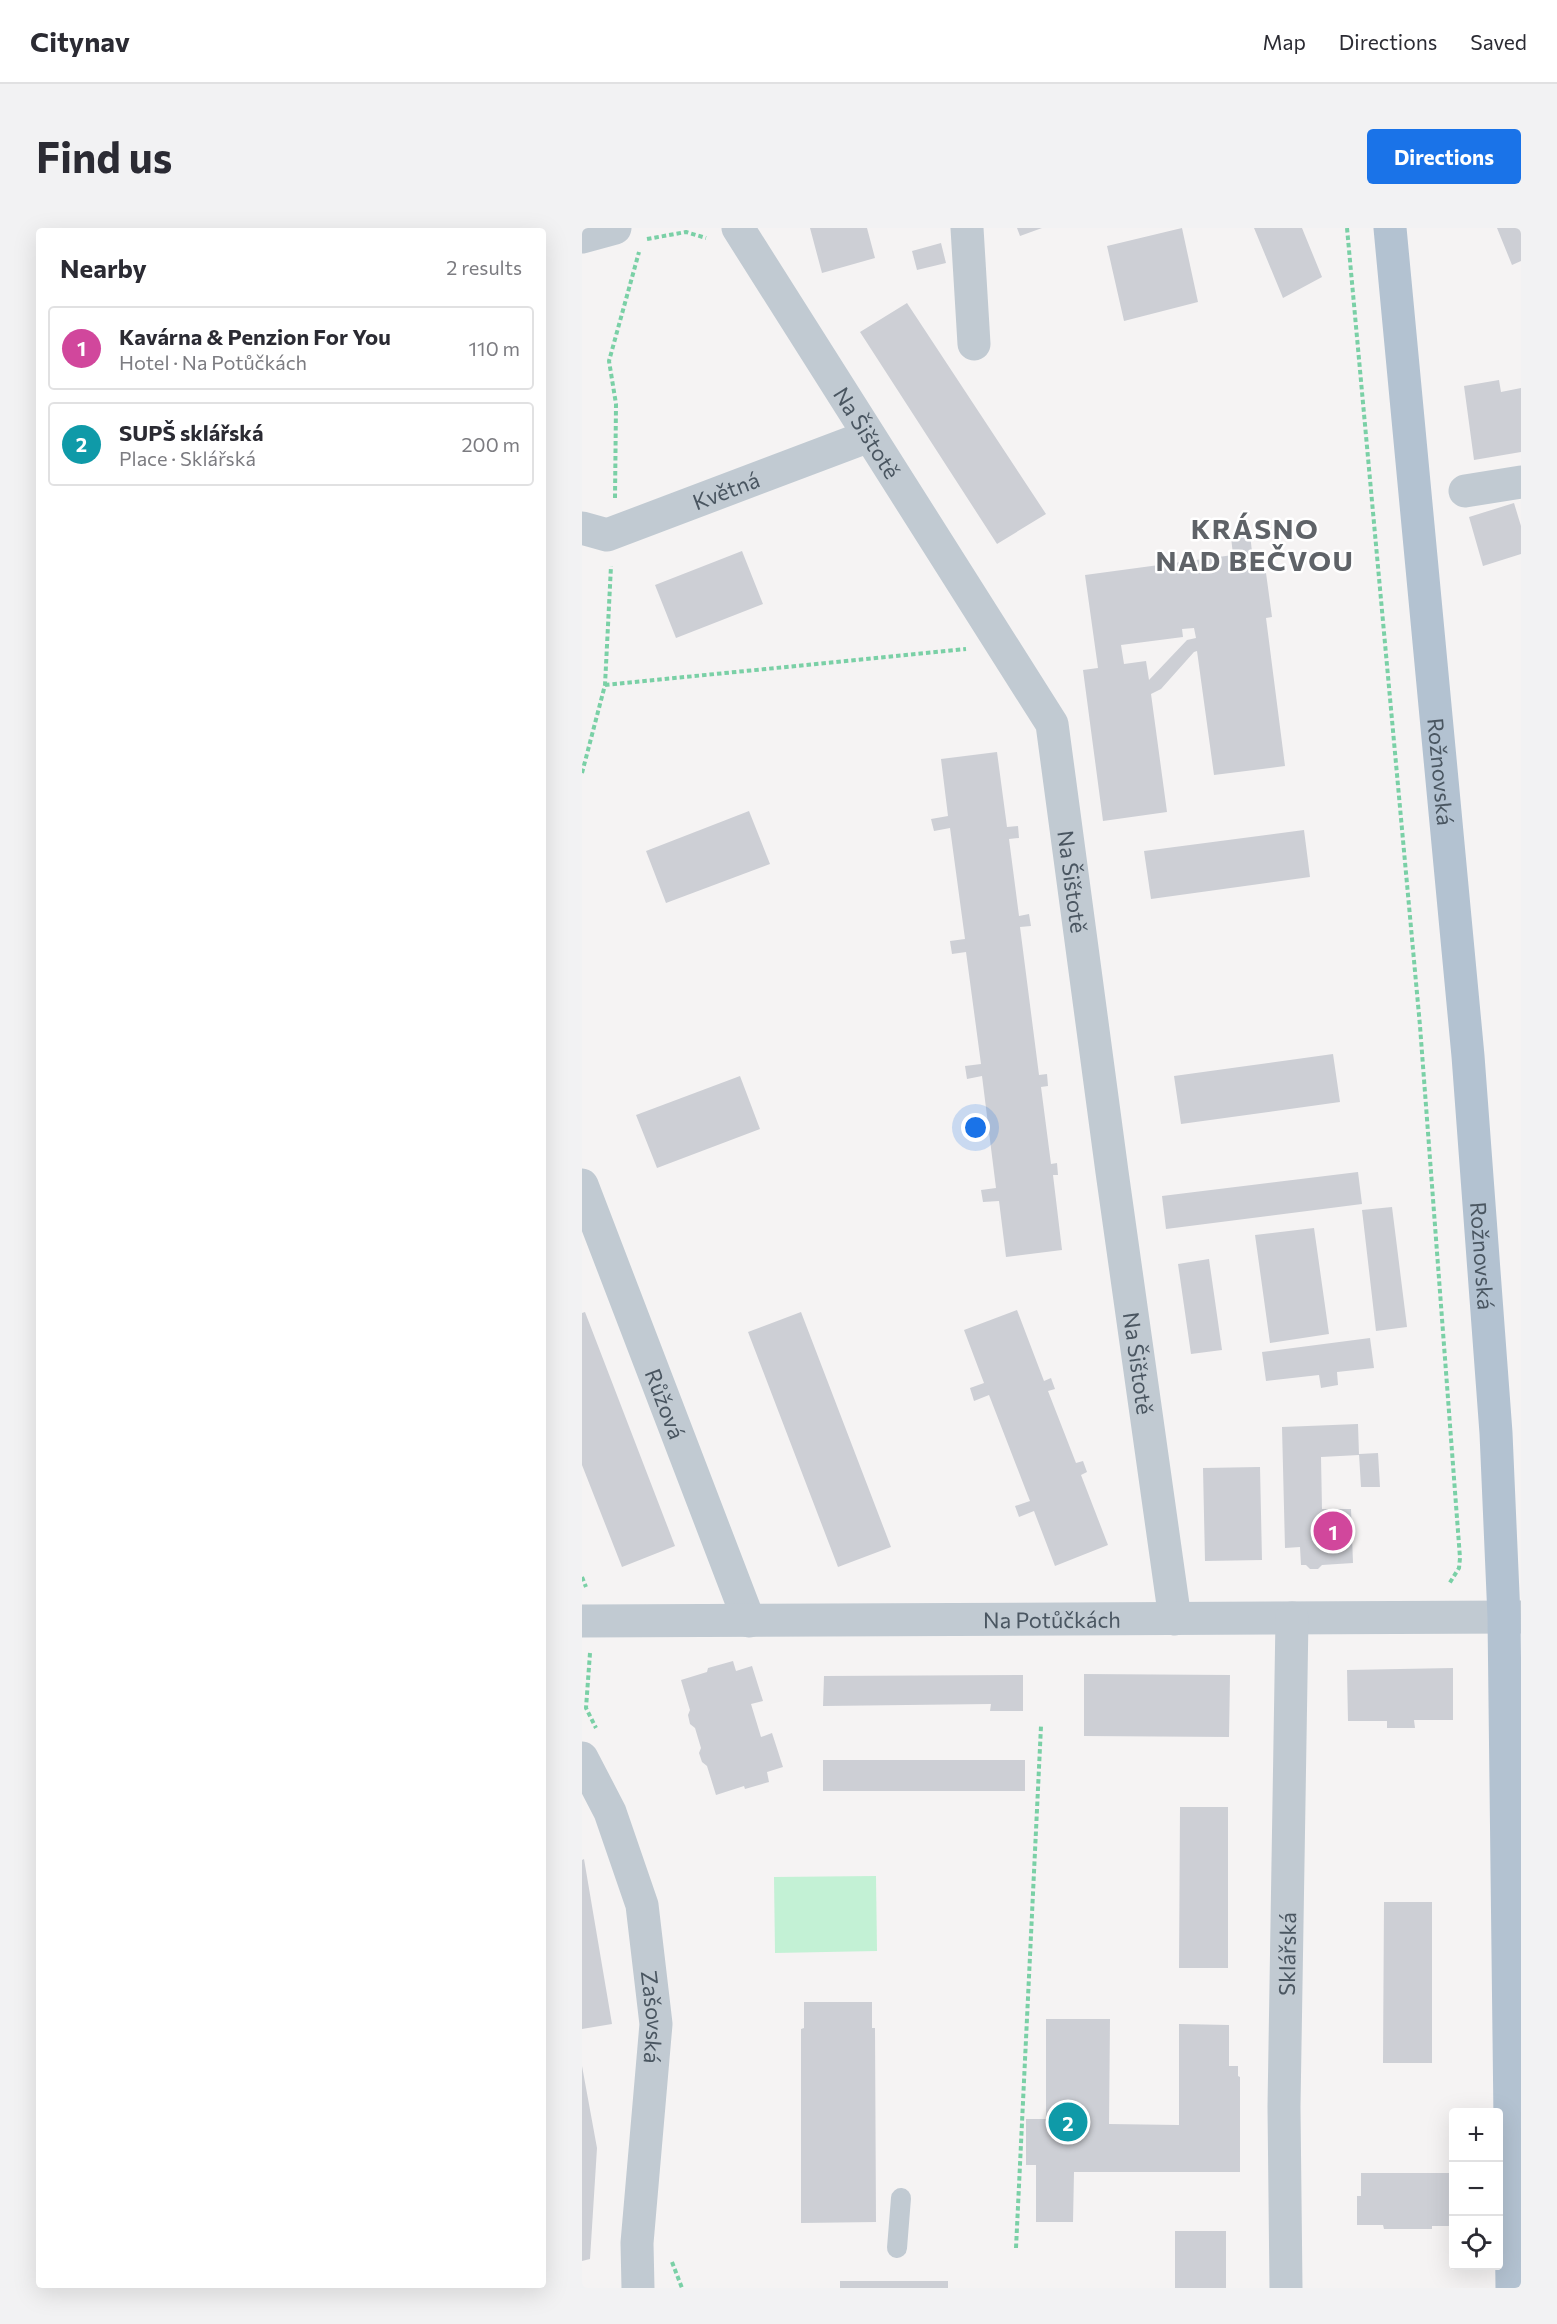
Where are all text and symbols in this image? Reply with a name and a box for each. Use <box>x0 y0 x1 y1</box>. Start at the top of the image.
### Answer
text: Citynav <box>30 24 130 58</box>
text: Map <box>1263 29 1306 54</box>
text: Directions <box>1339 29 1437 54</box>
text: Saved <box>1470 29 1527 54</box>
button: Directions <box>1367 129 1521 184</box>
text: Find us <box>36 130 172 182</box>
text: Nearby <box>60 252 147 283</box>
text: 2 results <box>446 255 522 279</box>
text: Kavárna & Penzion For You <box>119 323 391 350</box>
text: 1 <box>77 336 86 360</box>
text: 110 m <box>469 336 520 360</box>
text: Hotel · Na Potůčkách <box>119 350 307 374</box>
street label: Na Šištotě <box>828 382 906 483</box>
text: SUPŠ sklářská <box>119 419 263 446</box>
text: 2 <box>76 432 87 456</box>
text: 200 m <box>462 432 520 456</box>
text: Place · Sklářská <box>119 446 256 470</box>
street label: Květná <box>689 465 763 515</box>
district label: KRÁSNO NAD BEČVOU <box>1156 511 1354 577</box>
street label: Rožnovská <box>1423 717 1460 827</box>
street label: Na Šištotě <box>1053 829 1093 934</box>
your location <box>961 1113 990 1142</box>
street label: Rožnovská <box>1465 1201 1500 1311</box>
street label: Na Šištotě <box>1118 1310 1159 1416</box>
street label: Růžová <box>640 1365 691 1442</box>
pin: 1 <box>1314 1508 1353 1554</box>
street label: Na Potůčkách <box>983 1605 1121 1633</box>
street label: Sklářská <box>1272 1912 1301 1996</box>
street label: Zašovská <box>636 1969 670 2065</box>
pin: 2 <box>1048 2100 1088 2144</box>
map controls <box>1449 2108 1503 2270</box>
button: + <box>1449 2108 1503 2162</box>
button: − <box>1449 2162 1503 2216</box>
button: locate <box>1449 2216 1503 2270</box>

